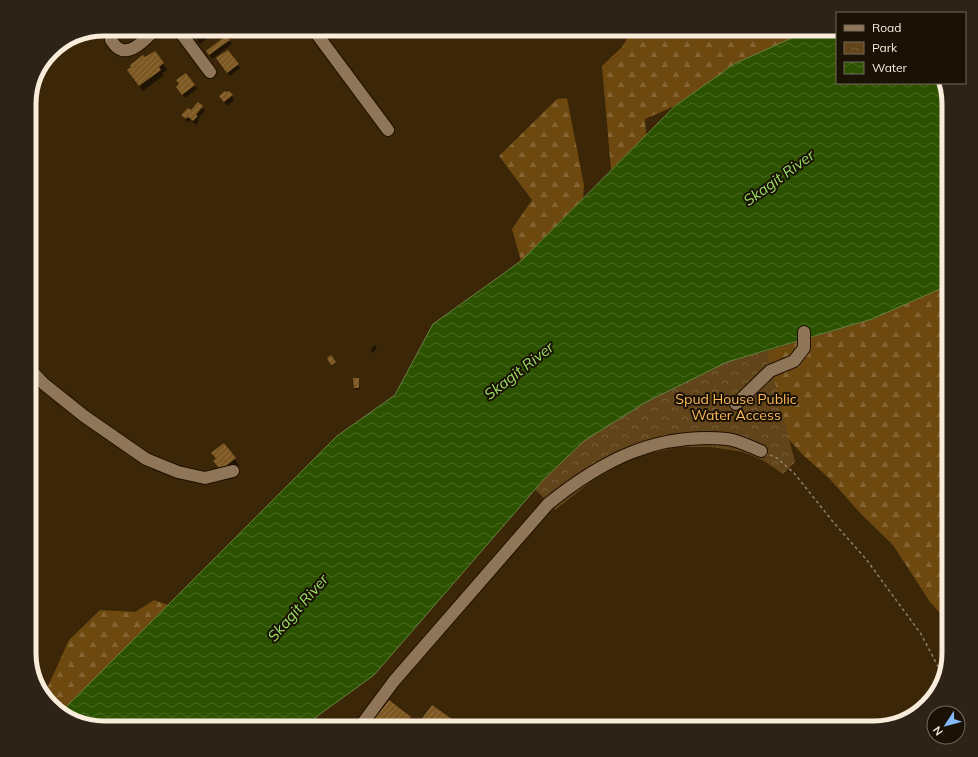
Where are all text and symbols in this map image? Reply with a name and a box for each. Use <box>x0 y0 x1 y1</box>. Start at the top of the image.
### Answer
legend <box>836 12 966 84</box>
text: Road <box>872 20 901 35</box>
text: Park <box>872 40 898 55</box>
text: Water <box>872 60 908 75</box>
water label: Skagit River <box>739 145 818 210</box>
water label: Skagit River <box>480 337 558 404</box>
park label: Spud House Public Water Access <box>675 390 797 424</box>
water label: Skagit River <box>263 570 332 645</box>
north arrow <box>926 705 966 745</box>
text: N <box>930 723 946 738</box>

